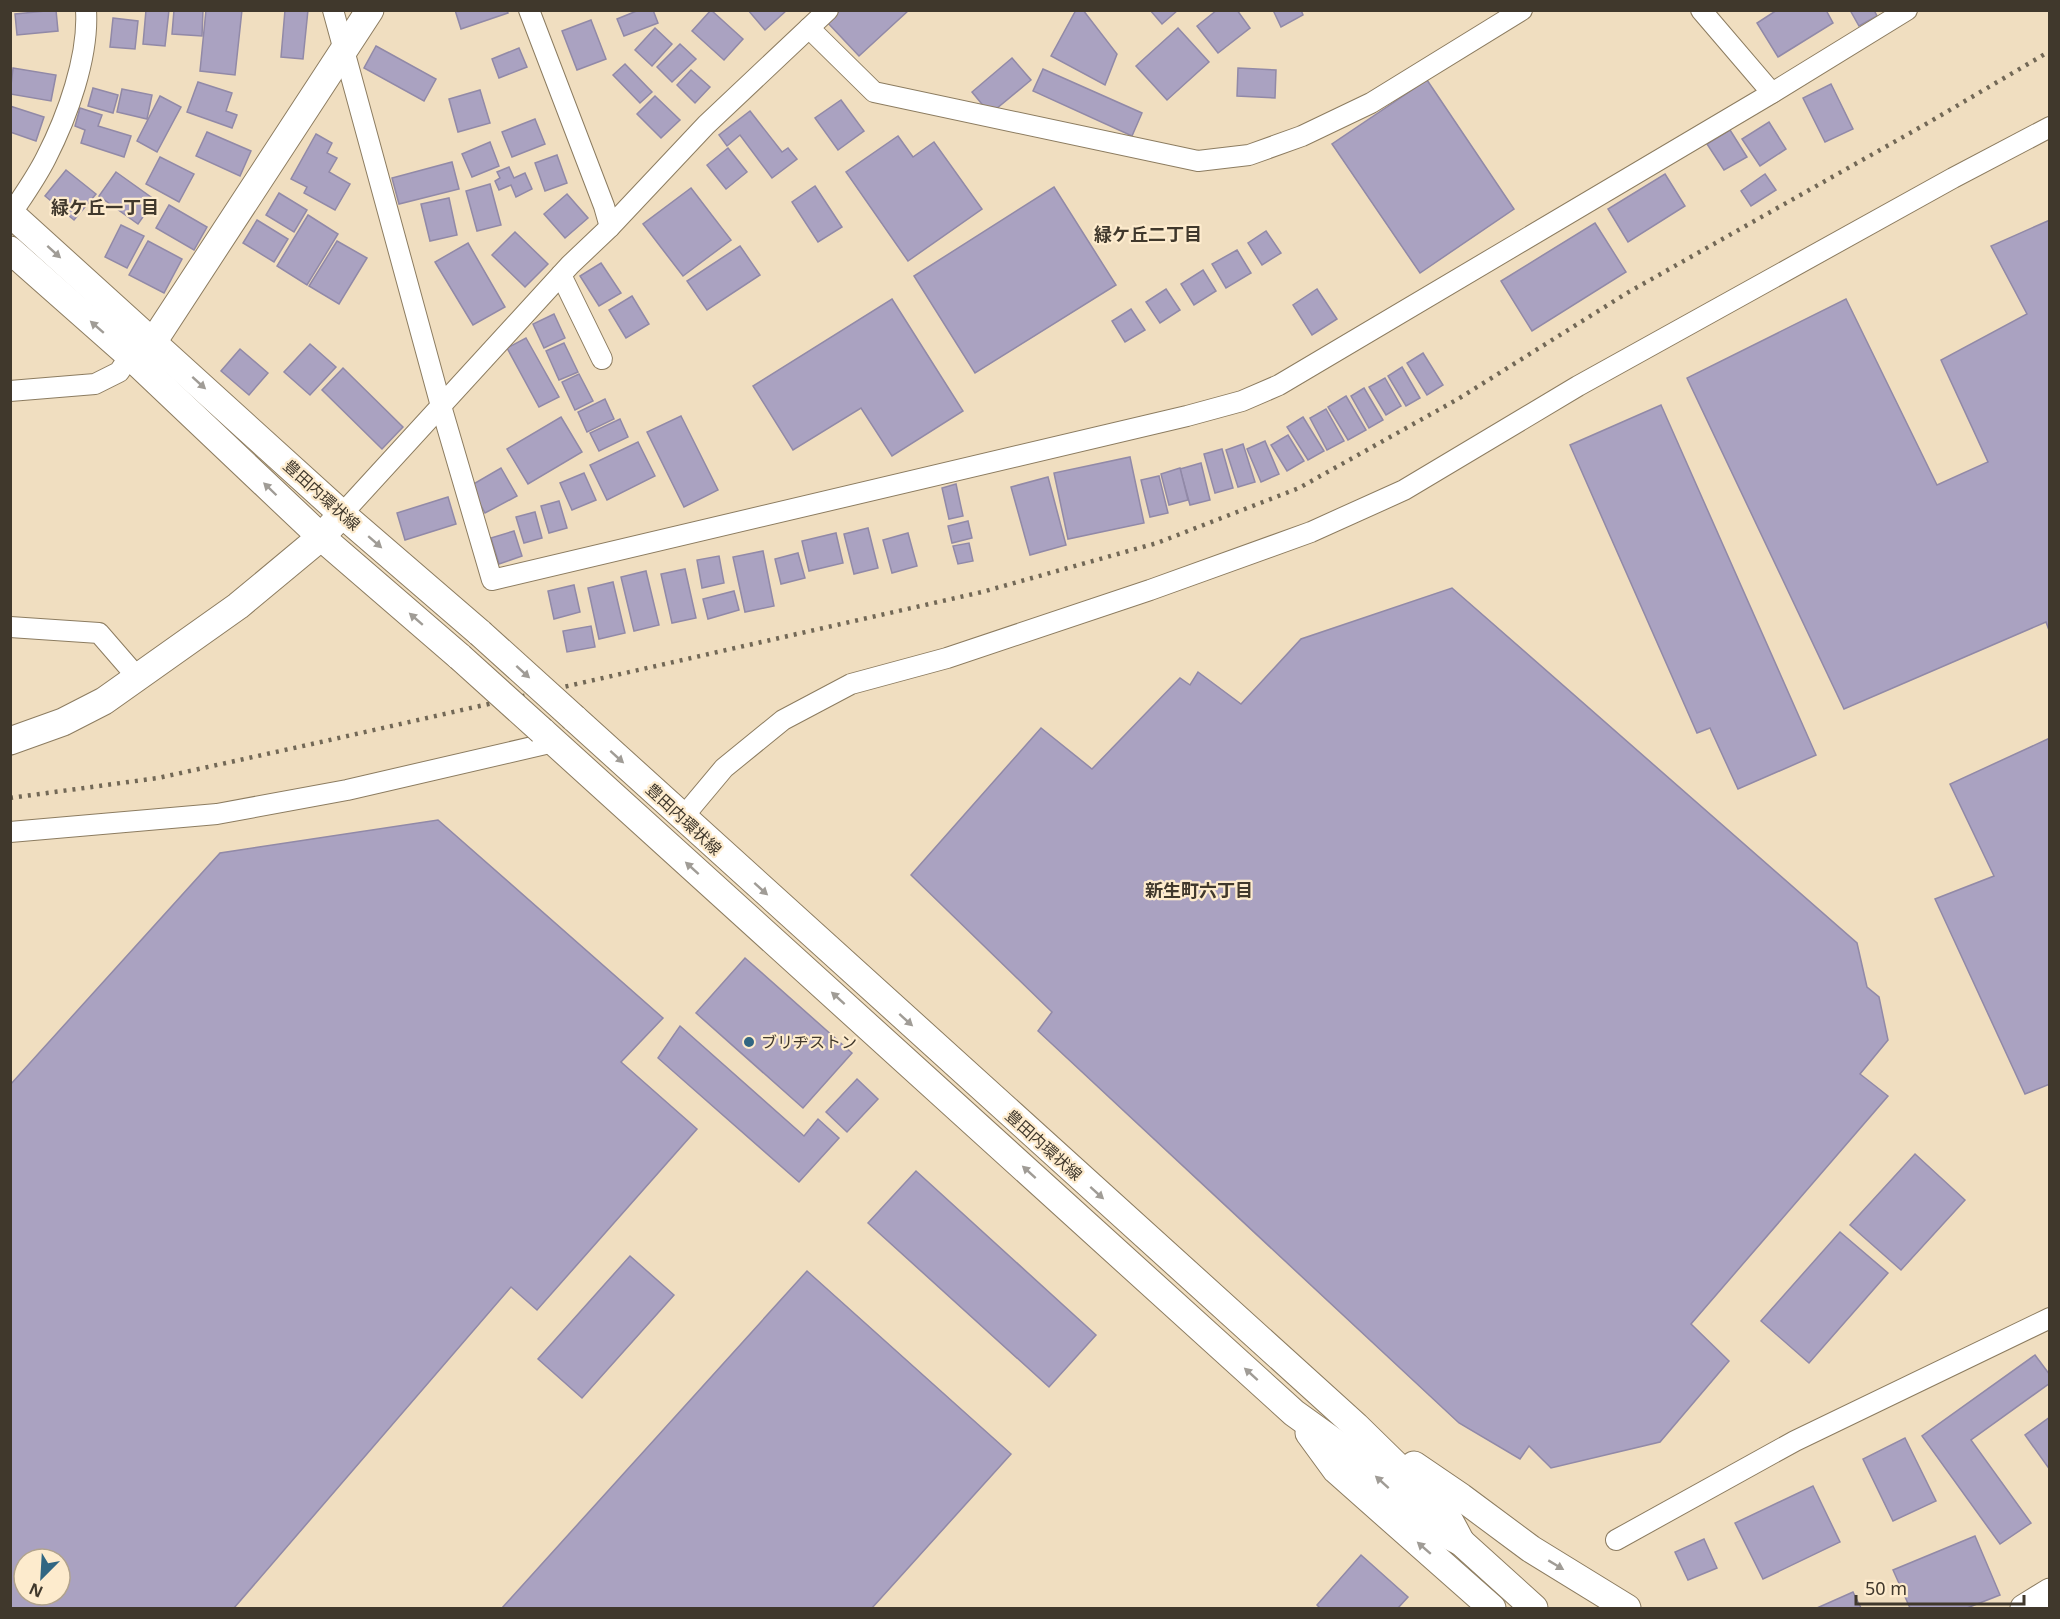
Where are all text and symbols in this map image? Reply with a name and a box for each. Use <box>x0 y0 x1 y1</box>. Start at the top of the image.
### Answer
district label: 緑ケ丘一丁目 <box>51 195 159 219</box>
district label: 緑ケ丘二丁目 <box>1094 222 1202 246</box>
one-way arrow <box>46 245 61 258</box>
one-way arrow <box>90 320 105 334</box>
one-way arrow <box>191 376 206 390</box>
street label: 豊田内環状線 <box>279 455 365 535</box>
one-way arrow <box>264 483 278 497</box>
one-way arrow <box>367 535 382 548</box>
one-way arrow <box>408 612 424 625</box>
one-way arrow <box>516 665 531 679</box>
one-way arrow <box>610 750 624 764</box>
street label: 豊田内環状線 <box>641 778 727 860</box>
one-way arrow <box>685 861 700 875</box>
district label: 新生町六丁目 <box>1145 878 1253 902</box>
one-way arrow <box>753 882 768 895</box>
one-way arrow <box>830 991 845 1005</box>
one-way arrow <box>898 1013 913 1026</box>
place label: ブリヂストン <box>761 1031 857 1053</box>
marker: ブリヂストン <box>742 1035 756 1049</box>
street label: 豊田内環状線 <box>1001 1105 1087 1185</box>
one-way arrow <box>1022 1165 1036 1179</box>
one-way arrow <box>1089 1186 1104 1199</box>
one-way arrow <box>1243 1367 1258 1381</box>
one-way arrow <box>1374 1475 1389 1489</box>
one-way arrow <box>1417 1542 1432 1555</box>
north arrow <box>12 1547 72 1607</box>
one-way arrow <box>1548 1559 1564 1570</box>
scale bar <box>1856 1568 2024 1606</box>
text: 50 m <box>1865 1576 1907 1600</box>
text: N <box>25 1578 46 1603</box>

